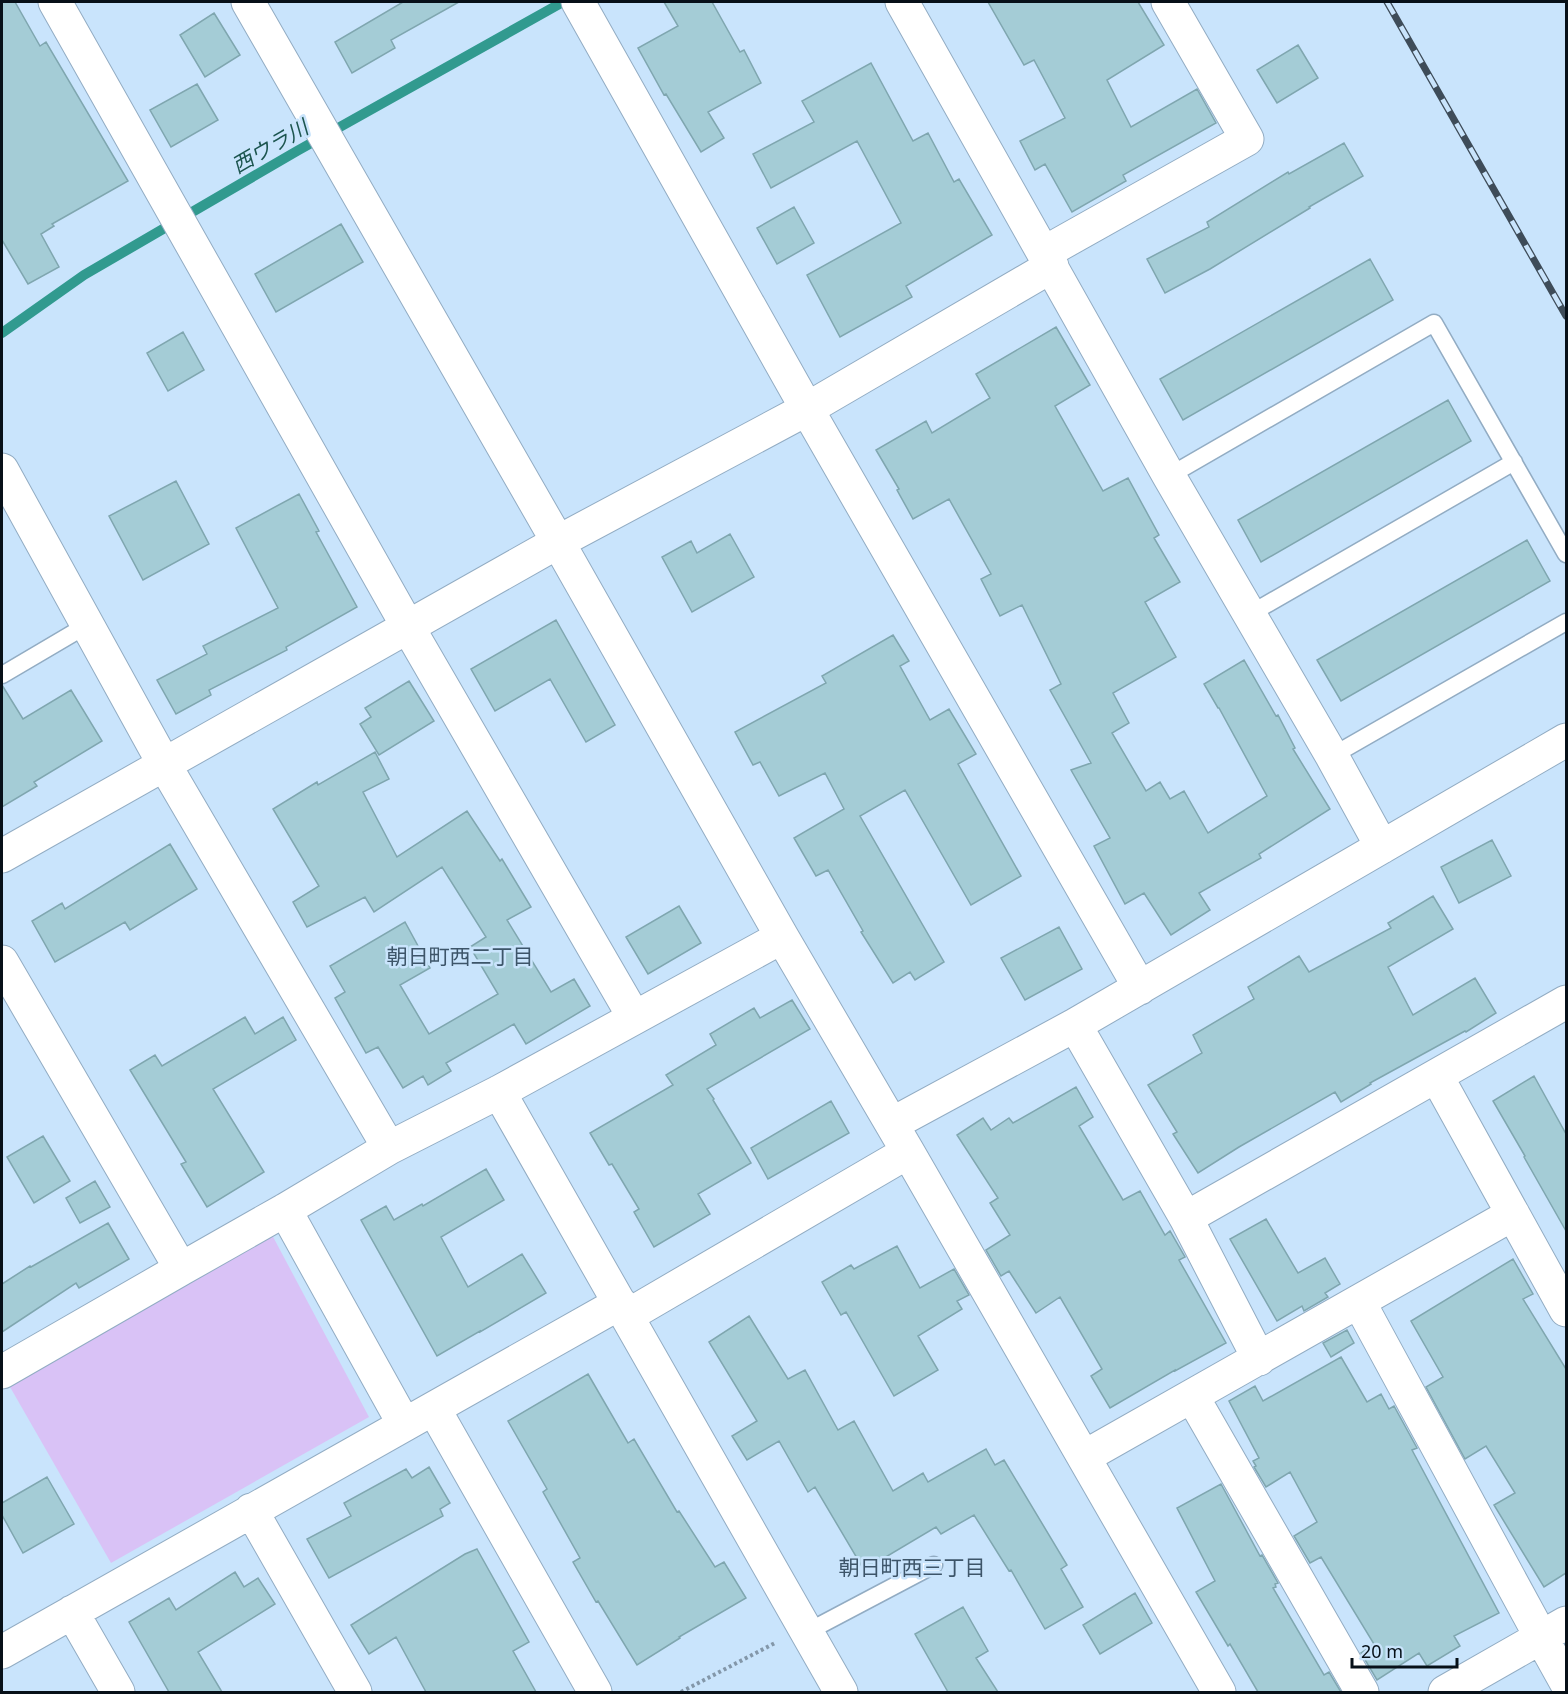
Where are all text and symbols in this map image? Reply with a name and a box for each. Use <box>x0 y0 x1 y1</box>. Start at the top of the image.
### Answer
water label: 西ウラ川 <box>226 112 315 179</box>
district label: 朝日町西二丁目 <box>387 942 534 970</box>
district label: 朝日町西三丁目 <box>839 1553 986 1581</box>
scale bar <box>1352 1631 1457 1669</box>
text: 20 m <box>1361 1639 1403 1663</box>

